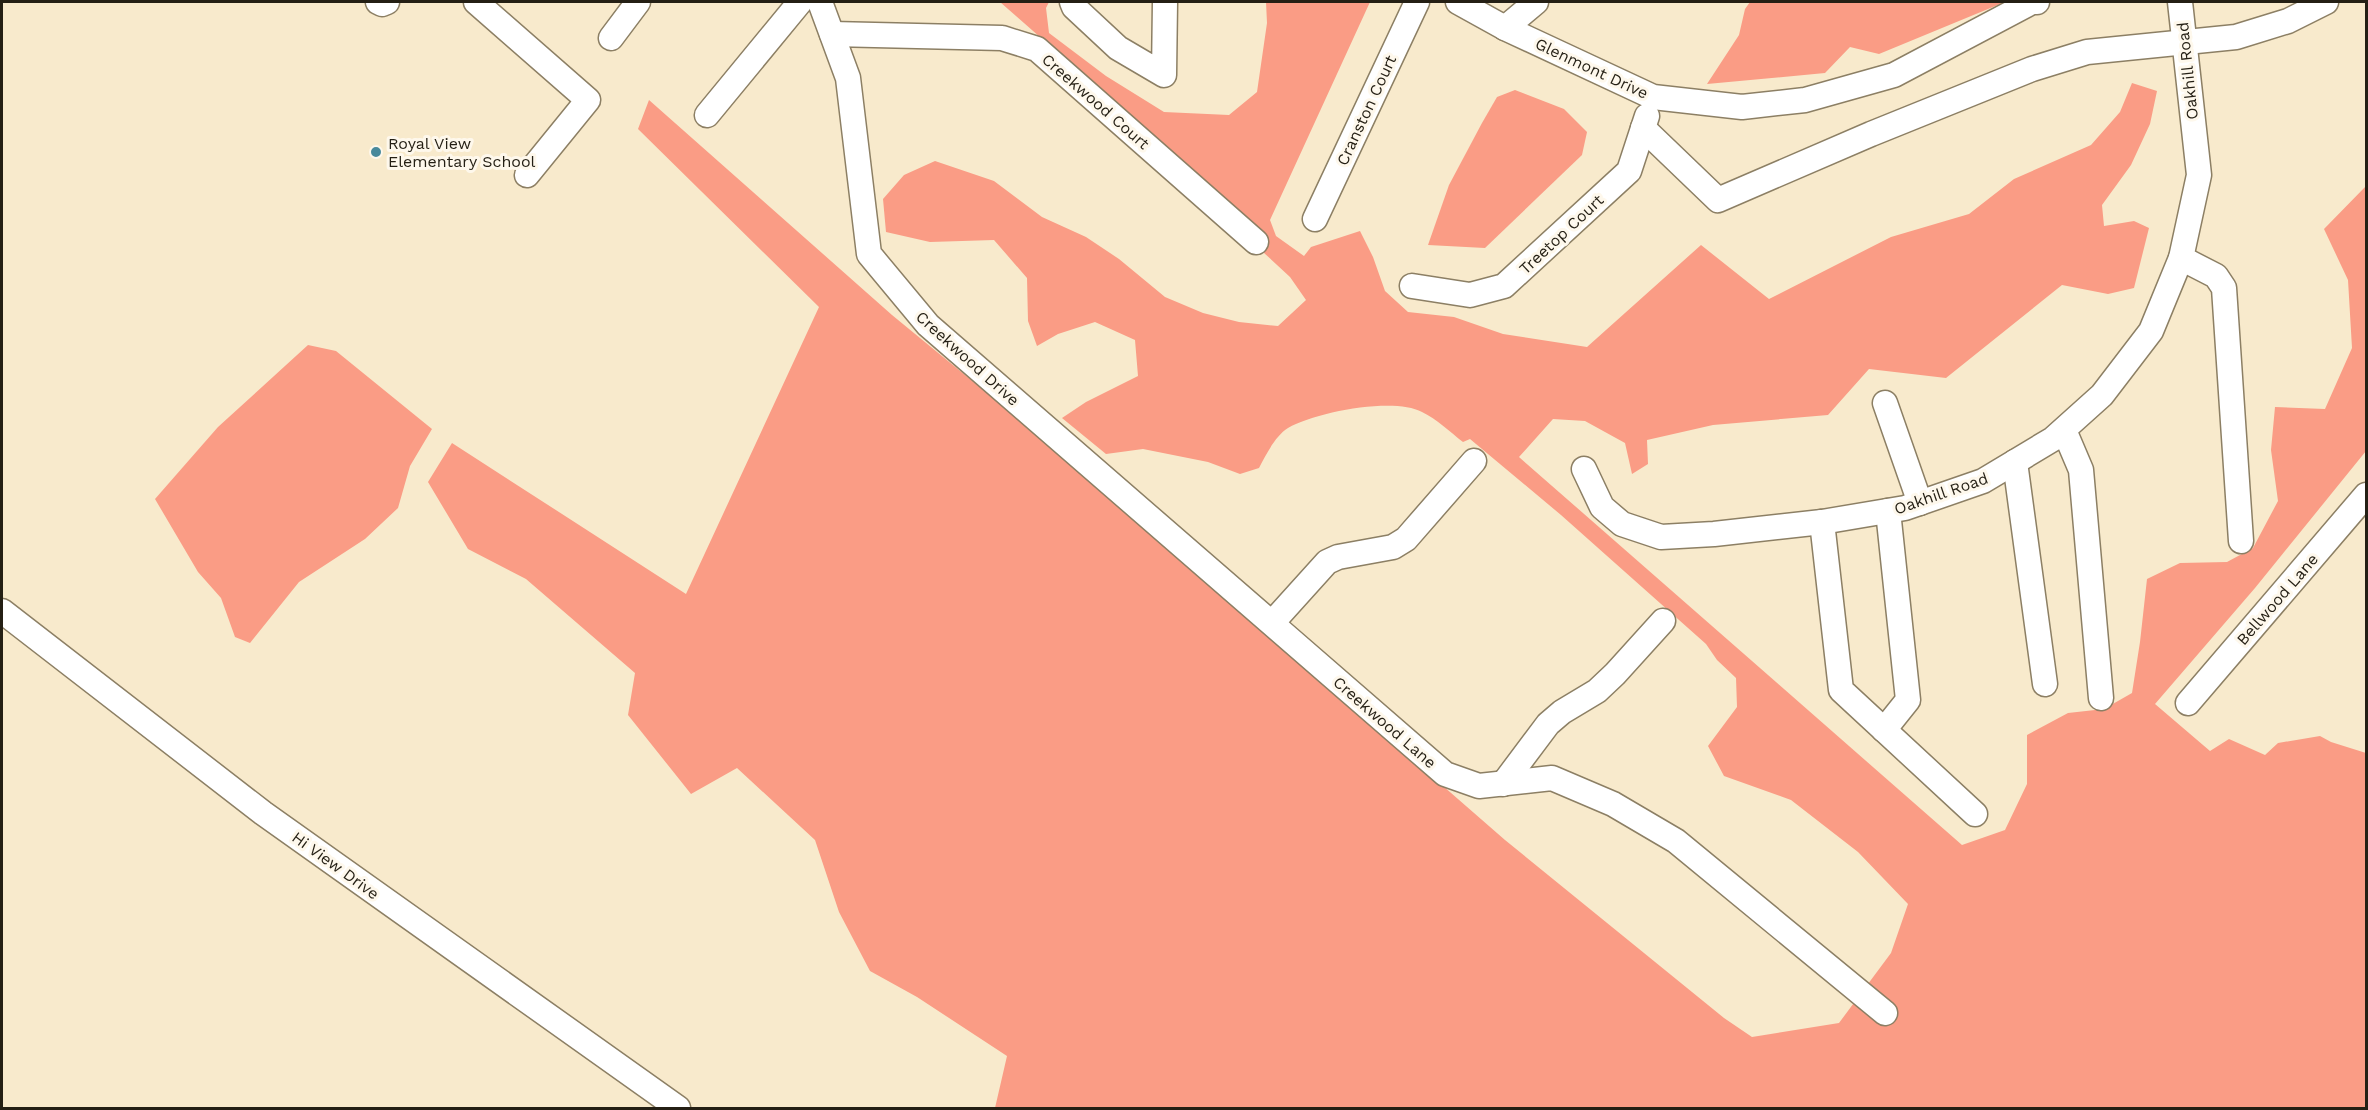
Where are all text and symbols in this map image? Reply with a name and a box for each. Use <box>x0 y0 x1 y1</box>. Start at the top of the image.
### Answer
street label: Oakhill Road <box>2173 21 2202 121</box>
street label: Glenmont Drive <box>1532 34 1651 103</box>
street label: Creekwood Court <box>1038 50 1153 153</box>
street label: Cranston Court <box>1333 52 1400 168</box>
place label: Royal View Elementary School <box>388 134 536 171</box>
marker: Royal View Elementary School <box>369 145 383 159</box>
street label: Treetop Court <box>1515 190 1608 278</box>
street label: Creekwood Drive <box>912 307 1023 410</box>
street label: Oakhill Road <box>1892 469 1991 518</box>
street label: Bellwood Lane <box>2233 550 2322 649</box>
street label: Creekwood Lane <box>1329 672 1440 772</box>
street label: Hi View Drive <box>289 827 383 903</box>

